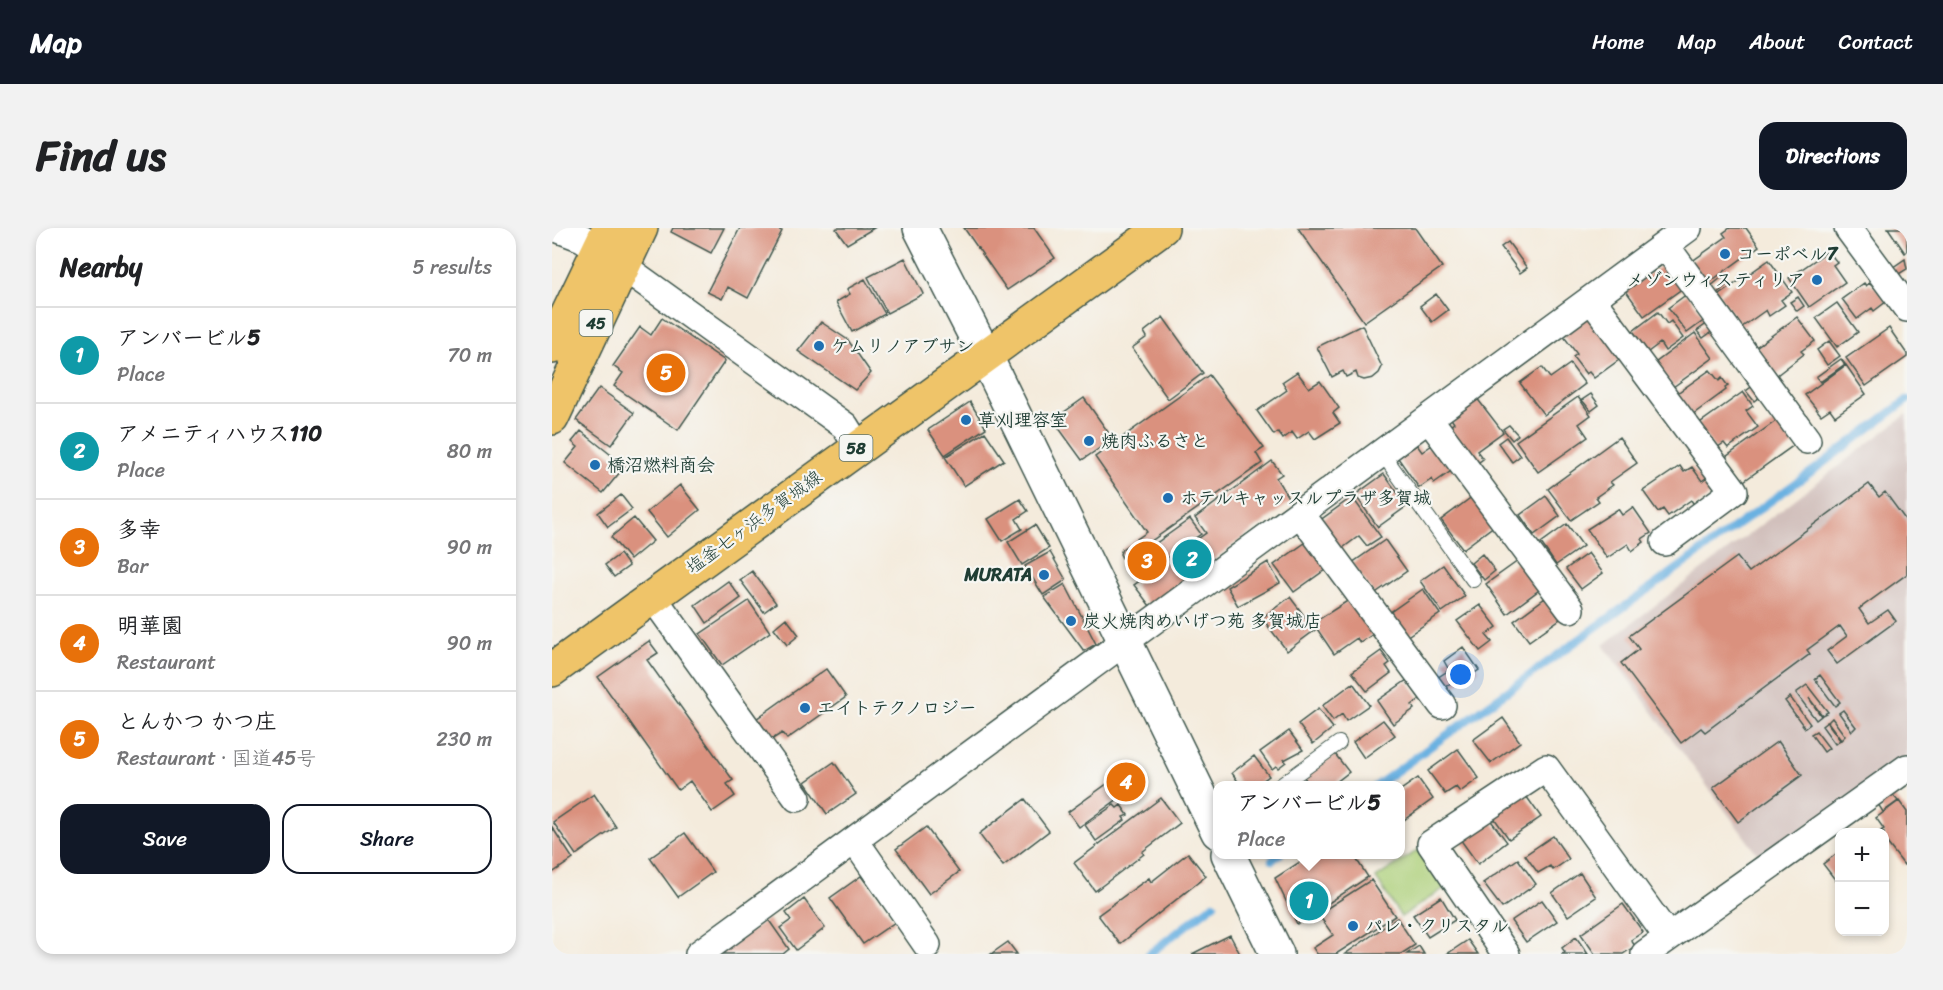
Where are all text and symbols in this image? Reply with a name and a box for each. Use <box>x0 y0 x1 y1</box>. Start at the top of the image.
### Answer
text: Map <box>30 18 82 67</box>
text: Home <box>1592 23 1644 61</box>
text: Map <box>1677 23 1716 61</box>
text: About <box>1749 23 1806 61</box>
text: Contact <box>1839 23 1913 61</box>
text: Find us <box>36 119 166 193</box>
button: Directions <box>1759 122 1907 190</box>
place label: コーポベル7 <box>1737 238 1839 270</box>
text: Nearby <box>60 244 142 290</box>
marker: コーポベル7 <box>1718 247 1732 261</box>
text: 5 results <box>413 250 492 285</box>
place label: メゾンウィスティリア <box>1626 264 1805 296</box>
marker: メゾンウィスティリア <box>1810 273 1824 287</box>
road number: 45 <box>580 310 612 336</box>
text: アンバービル5 <box>117 318 261 357</box>
place label: ケムリノアブサン <box>831 330 974 362</box>
text: 1 <box>75 338 84 373</box>
text: 70 m <box>447 338 492 373</box>
marker: ケムリノアブサン <box>812 339 826 353</box>
pin: 5 <box>646 350 686 396</box>
text: Place <box>117 357 165 392</box>
place label: 草刈理容室 <box>978 404 1068 436</box>
marker: 草刈理容室 <box>959 413 973 427</box>
text: アメニティハウス110 <box>117 414 322 453</box>
place label: 焼肉ふるさと <box>1101 425 1209 457</box>
text: 2 <box>74 434 85 469</box>
text: 80 m <box>447 434 492 469</box>
marker: 焼肉ふるさと <box>1082 434 1096 448</box>
road number: 58 <box>840 435 872 461</box>
place label: 橋沼燃料商会 <box>607 449 715 481</box>
text: Place <box>117 453 165 488</box>
marker: 橋沼燃料商会 <box>588 458 602 472</box>
street label: 塩釜七ヶ浜多賀城線 <box>679 461 829 583</box>
place label: ホテルキャッスルプラザ多賀城 <box>1180 482 1431 514</box>
marker: ホテルキャッスルプラザ多賀城 <box>1161 491 1175 505</box>
text: 多幸 <box>117 510 161 549</box>
text: 3 <box>74 530 85 565</box>
text: 90 m <box>447 530 492 565</box>
pin: 2 <box>1172 536 1212 582</box>
pin: 3 <box>1128 538 1166 584</box>
text: Bar <box>117 549 148 584</box>
place label: MURATA <box>963 559 1032 591</box>
marker: MURATA <box>1037 568 1051 582</box>
place label: 炭火焼肉めいげつ苑 多賀城店 <box>1083 605 1322 637</box>
text: 明華園 <box>117 606 183 645</box>
marker: 炭火焼肉めいげつ苑 多賀城店 <box>1064 614 1078 628</box>
text: 4 <box>73 626 86 661</box>
text: 90 m <box>447 626 492 661</box>
text: Restaurant <box>117 645 216 680</box>
your location <box>1446 660 1475 689</box>
place label: エイトテクノロジー <box>817 692 976 724</box>
marker: エイトテクノロジー <box>798 701 812 715</box>
text: とんかつ かつ庄 <box>117 702 277 741</box>
text: 5 <box>73 722 86 757</box>
text: 230 m <box>436 722 492 757</box>
text: Restaurant · 国道45号 <box>117 741 316 776</box>
pin: 4 <box>1106 760 1146 804</box>
popup <box>1213 781 1405 859</box>
text: アンバービル5 <box>1237 783 1381 822</box>
button: Save <box>60 804 270 874</box>
button: Share <box>282 804 492 874</box>
text: Place <box>1237 822 1285 857</box>
map controls <box>1835 828 1889 936</box>
button: + <box>1835 828 1889 882</box>
pin: 1 <box>1290 878 1329 924</box>
button: − <box>1835 882 1889 936</box>
place label: パレ・クリスタル <box>1365 910 1509 942</box>
marker: パレ・クリスタル <box>1346 919 1360 933</box>

